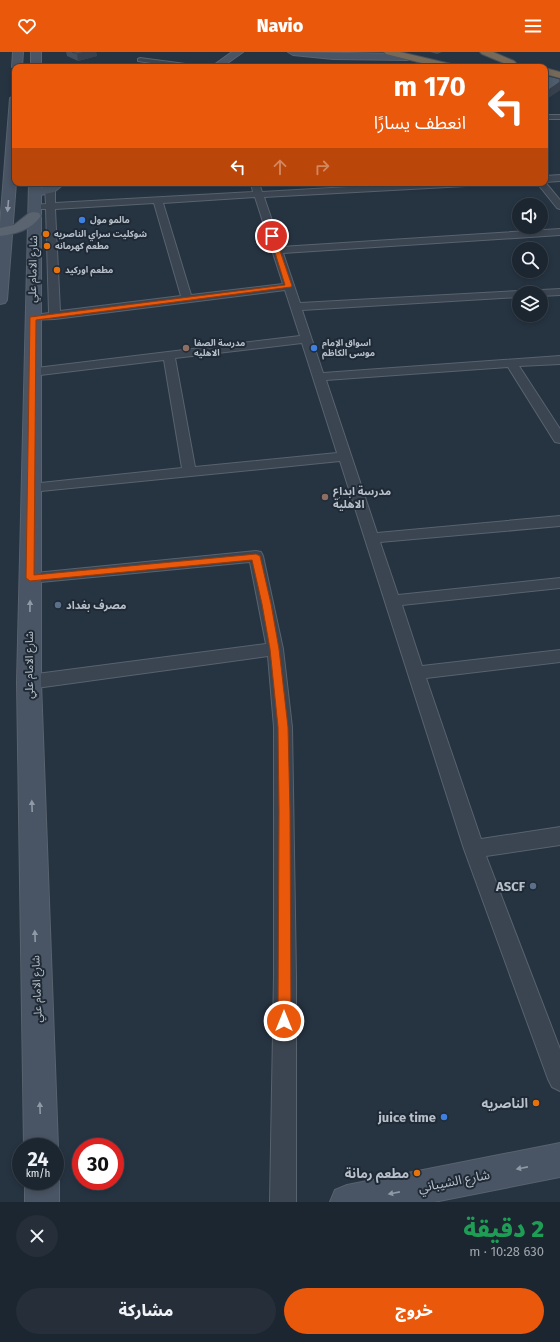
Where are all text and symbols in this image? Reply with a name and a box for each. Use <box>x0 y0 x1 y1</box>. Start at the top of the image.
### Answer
icon: heart <box>16 15 38 37</box>
text: Navio <box>257 15 303 37</box>
icon: menu <box>522 15 544 37</box>
text: 170 m <box>394 70 466 103</box>
icon: left <box>480 80 532 132</box>
text: انعطف يسارًا <box>374 112 466 134</box>
icon: left <box>227 156 249 178</box>
icon: ahead <box>269 156 291 178</box>
icon: right <box>311 156 333 178</box>
map controls <box>512 198 548 322</box>
button: sound <box>512 198 548 234</box>
one-way arrow <box>5 200 12 212</box>
marker: مالمو مول <box>77 215 87 225</box>
place label: مالمو مول <box>90 215 130 225</box>
pin <box>255 219 289 253</box>
icon: arrive <box>261 225 283 247</box>
marker: شوكليت سراي الناصريه <box>41 229 51 239</box>
place label: شوكليت سراي الناصريه <box>54 229 148 242</box>
street label: شارع الامام علي <box>26 235 43 303</box>
marker: مطعم كهرمانه <box>42 241 52 251</box>
place label: مطعم كهرمانه <box>55 241 109 253</box>
button: search <box>512 242 548 278</box>
marker: مطعم اوركيد <box>52 265 62 275</box>
place label: مطعم اوركيد <box>65 265 113 277</box>
button: layers <box>512 286 548 322</box>
place label: مدرسة الصفا الاهليه <box>194 338 245 359</box>
place label: اسواق الإمام موسى الكاظم <box>322 338 375 360</box>
marker: مدرسة الصفا الاهليه <box>181 343 191 353</box>
marker: اسواق الإمام موسى الكاظم <box>309 343 319 353</box>
place label: مدرسة ابداع الاهلية <box>333 485 391 511</box>
marker: مدرسة ابداع الاهلية <box>320 492 330 502</box>
one-way arrow <box>27 599 33 612</box>
place label: مصرف بغداد <box>66 599 126 612</box>
marker: مصرف بغداد <box>53 600 63 610</box>
street label: شارع الامام علي <box>23 631 38 699</box>
one-way arrow <box>29 799 35 812</box>
place label: ASCF <box>495 879 526 894</box>
marker: ASCF <box>528 881 538 891</box>
one-way arrow <box>32 930 39 942</box>
street label: شارع الامام علي <box>29 955 47 1023</box>
position arrow <box>263 1000 305 1042</box>
place label: الناصريه <box>481 1096 528 1111</box>
marker: الناصريه <box>531 1098 541 1108</box>
one-way arrow <box>37 1101 43 1114</box>
place label: juice time <box>377 1110 436 1125</box>
marker: juice time <box>439 1112 449 1122</box>
speed limit sign: 30 <box>72 1138 124 1190</box>
text: 24 <box>27 1147 49 1171</box>
one-way arrow <box>516 1165 528 1171</box>
place label: مطعم رمانة <box>345 1166 409 1184</box>
street label: شارع الشيباني <box>417 1167 492 1198</box>
text: km/h <box>26 1168 50 1180</box>
marker: مطعم رمانة <box>412 1168 422 1178</box>
one-way arrow <box>388 1190 400 1196</box>
button: close <box>16 1215 58 1257</box>
text: 2 دقيقة <box>463 1215 544 1243</box>
text: 630 m · 10:28 <box>469 1244 544 1259</box>
button: مشاركة <box>16 1288 276 1334</box>
button: خروج <box>284 1288 544 1334</box>

